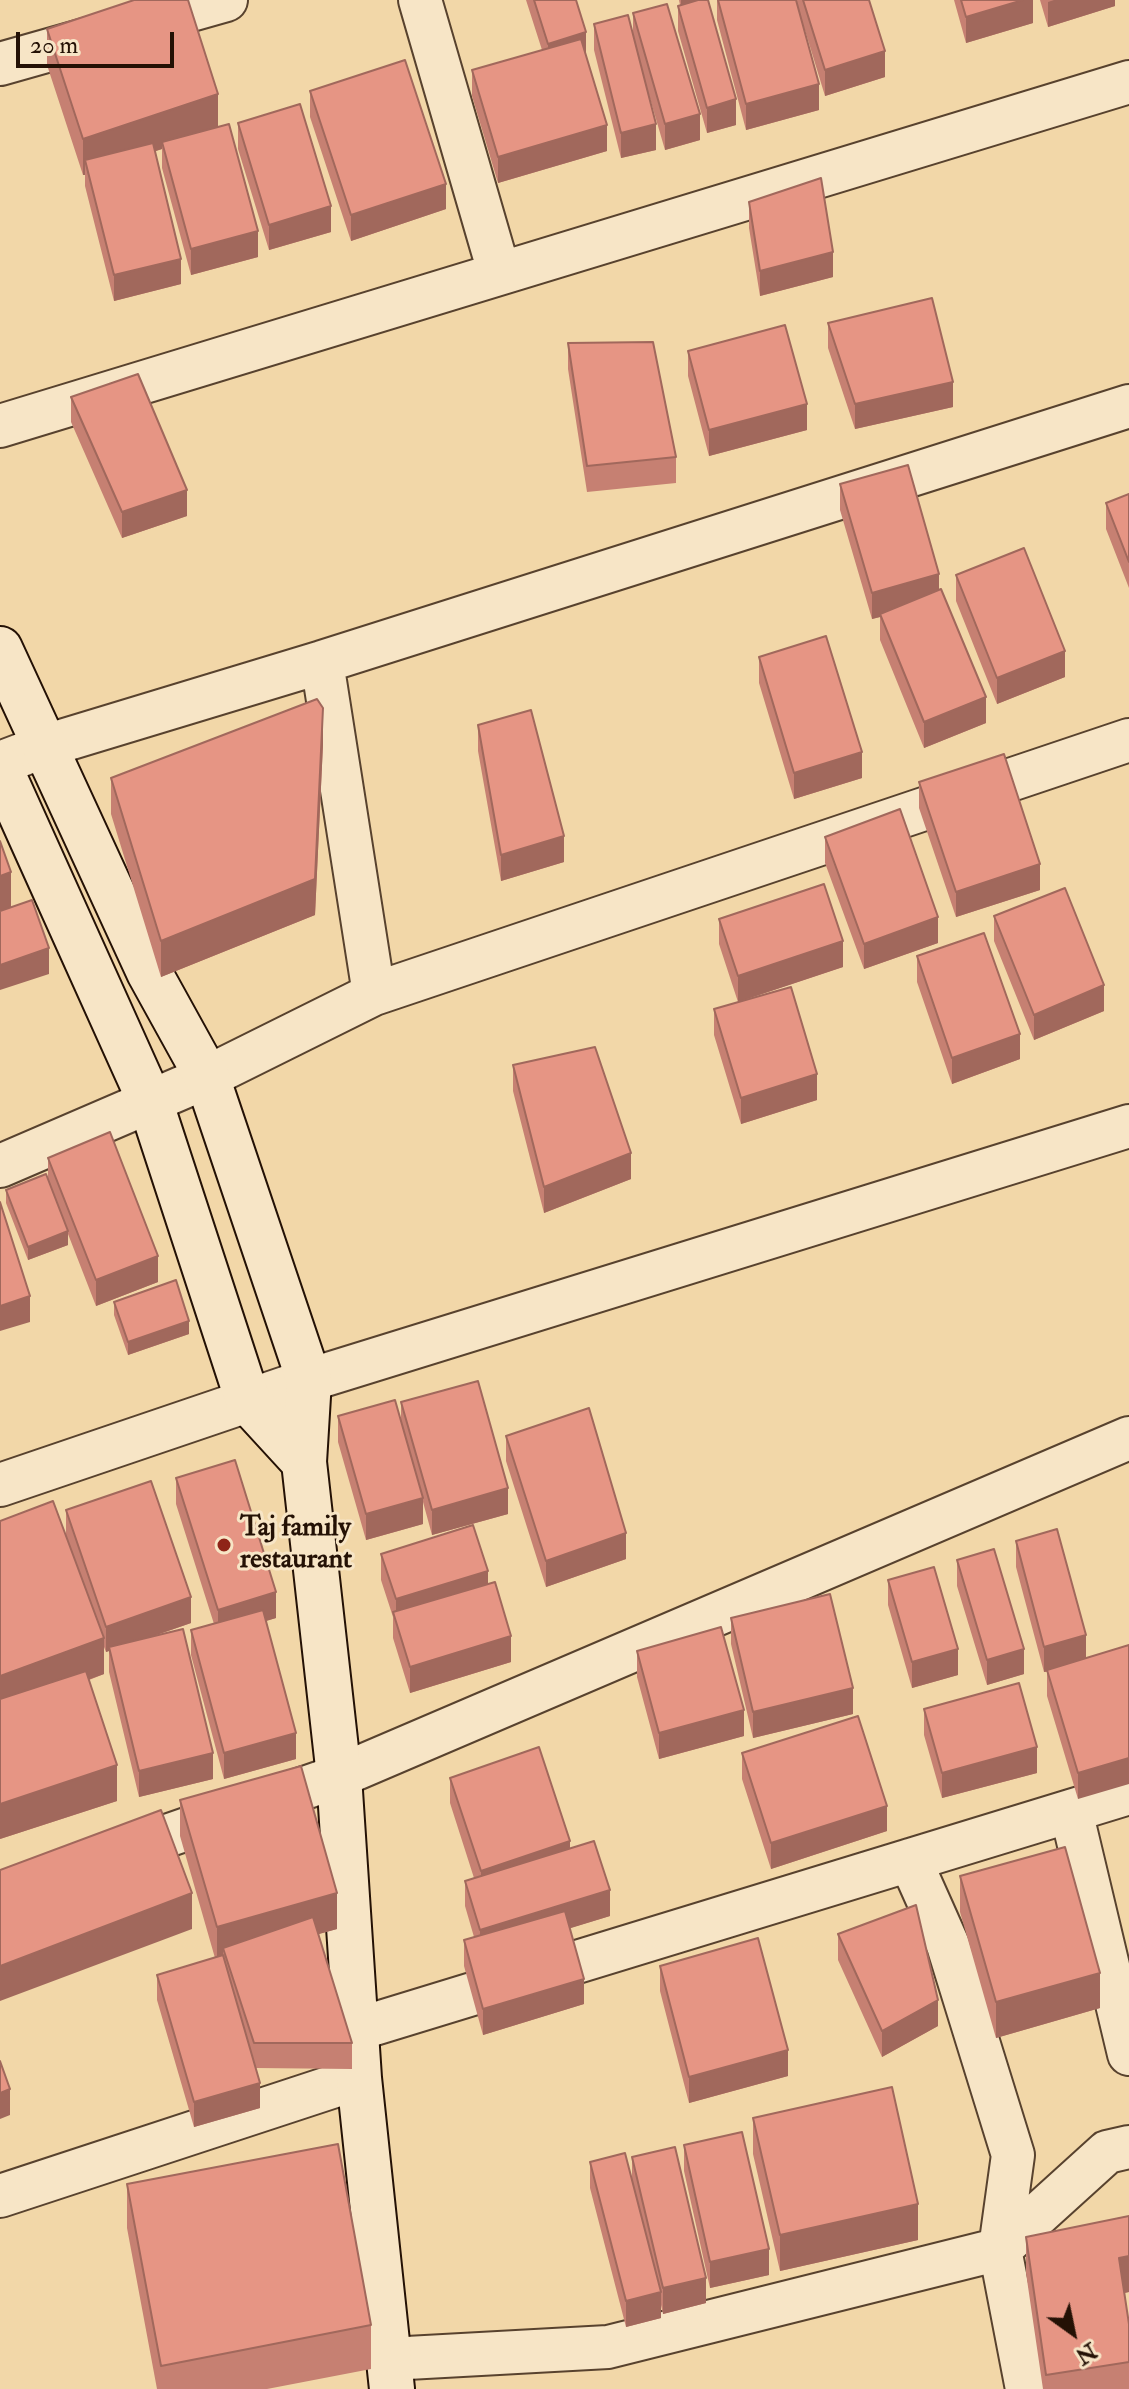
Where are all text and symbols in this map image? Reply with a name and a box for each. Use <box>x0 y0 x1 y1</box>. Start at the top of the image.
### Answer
scale bar <box>20 16 178 66</box>
text: 20 m <box>30 30 78 61</box>
place label: Taj family restaurant <box>240 1512 352 1578</box>
marker: Taj family restaurant <box>215 1536 233 1554</box>
north arrow <box>1033 2293 1113 2373</box>
text: N <box>1070 2336 1102 2370</box>

